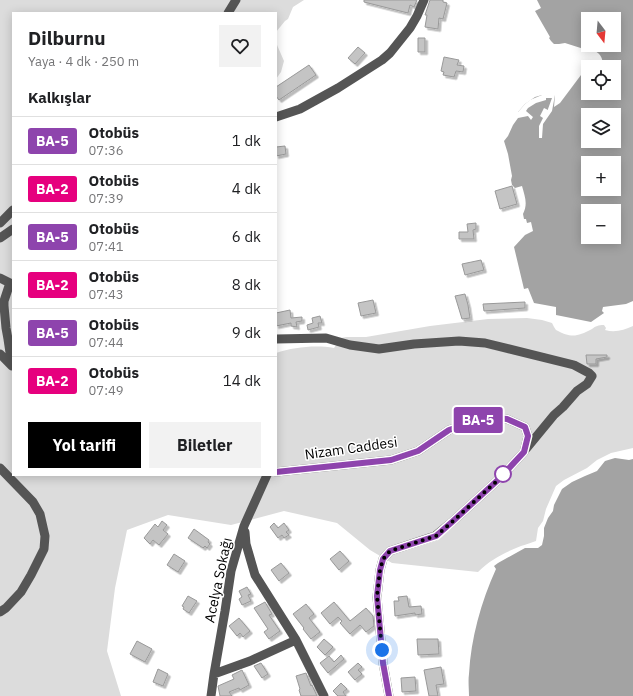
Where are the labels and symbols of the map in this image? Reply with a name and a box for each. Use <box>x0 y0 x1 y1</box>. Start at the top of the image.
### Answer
north arrow <box>581 12 621 52</box>
line badge: BA-5 <box>450 407 506 433</box>
street label: Nizam Caddesi <box>304 433 398 463</box>
unlabelled marker <box>494 465 512 483</box>
street label: Acelya Sokağı <box>200 536 236 624</box>
your location <box>372 640 392 660</box>

